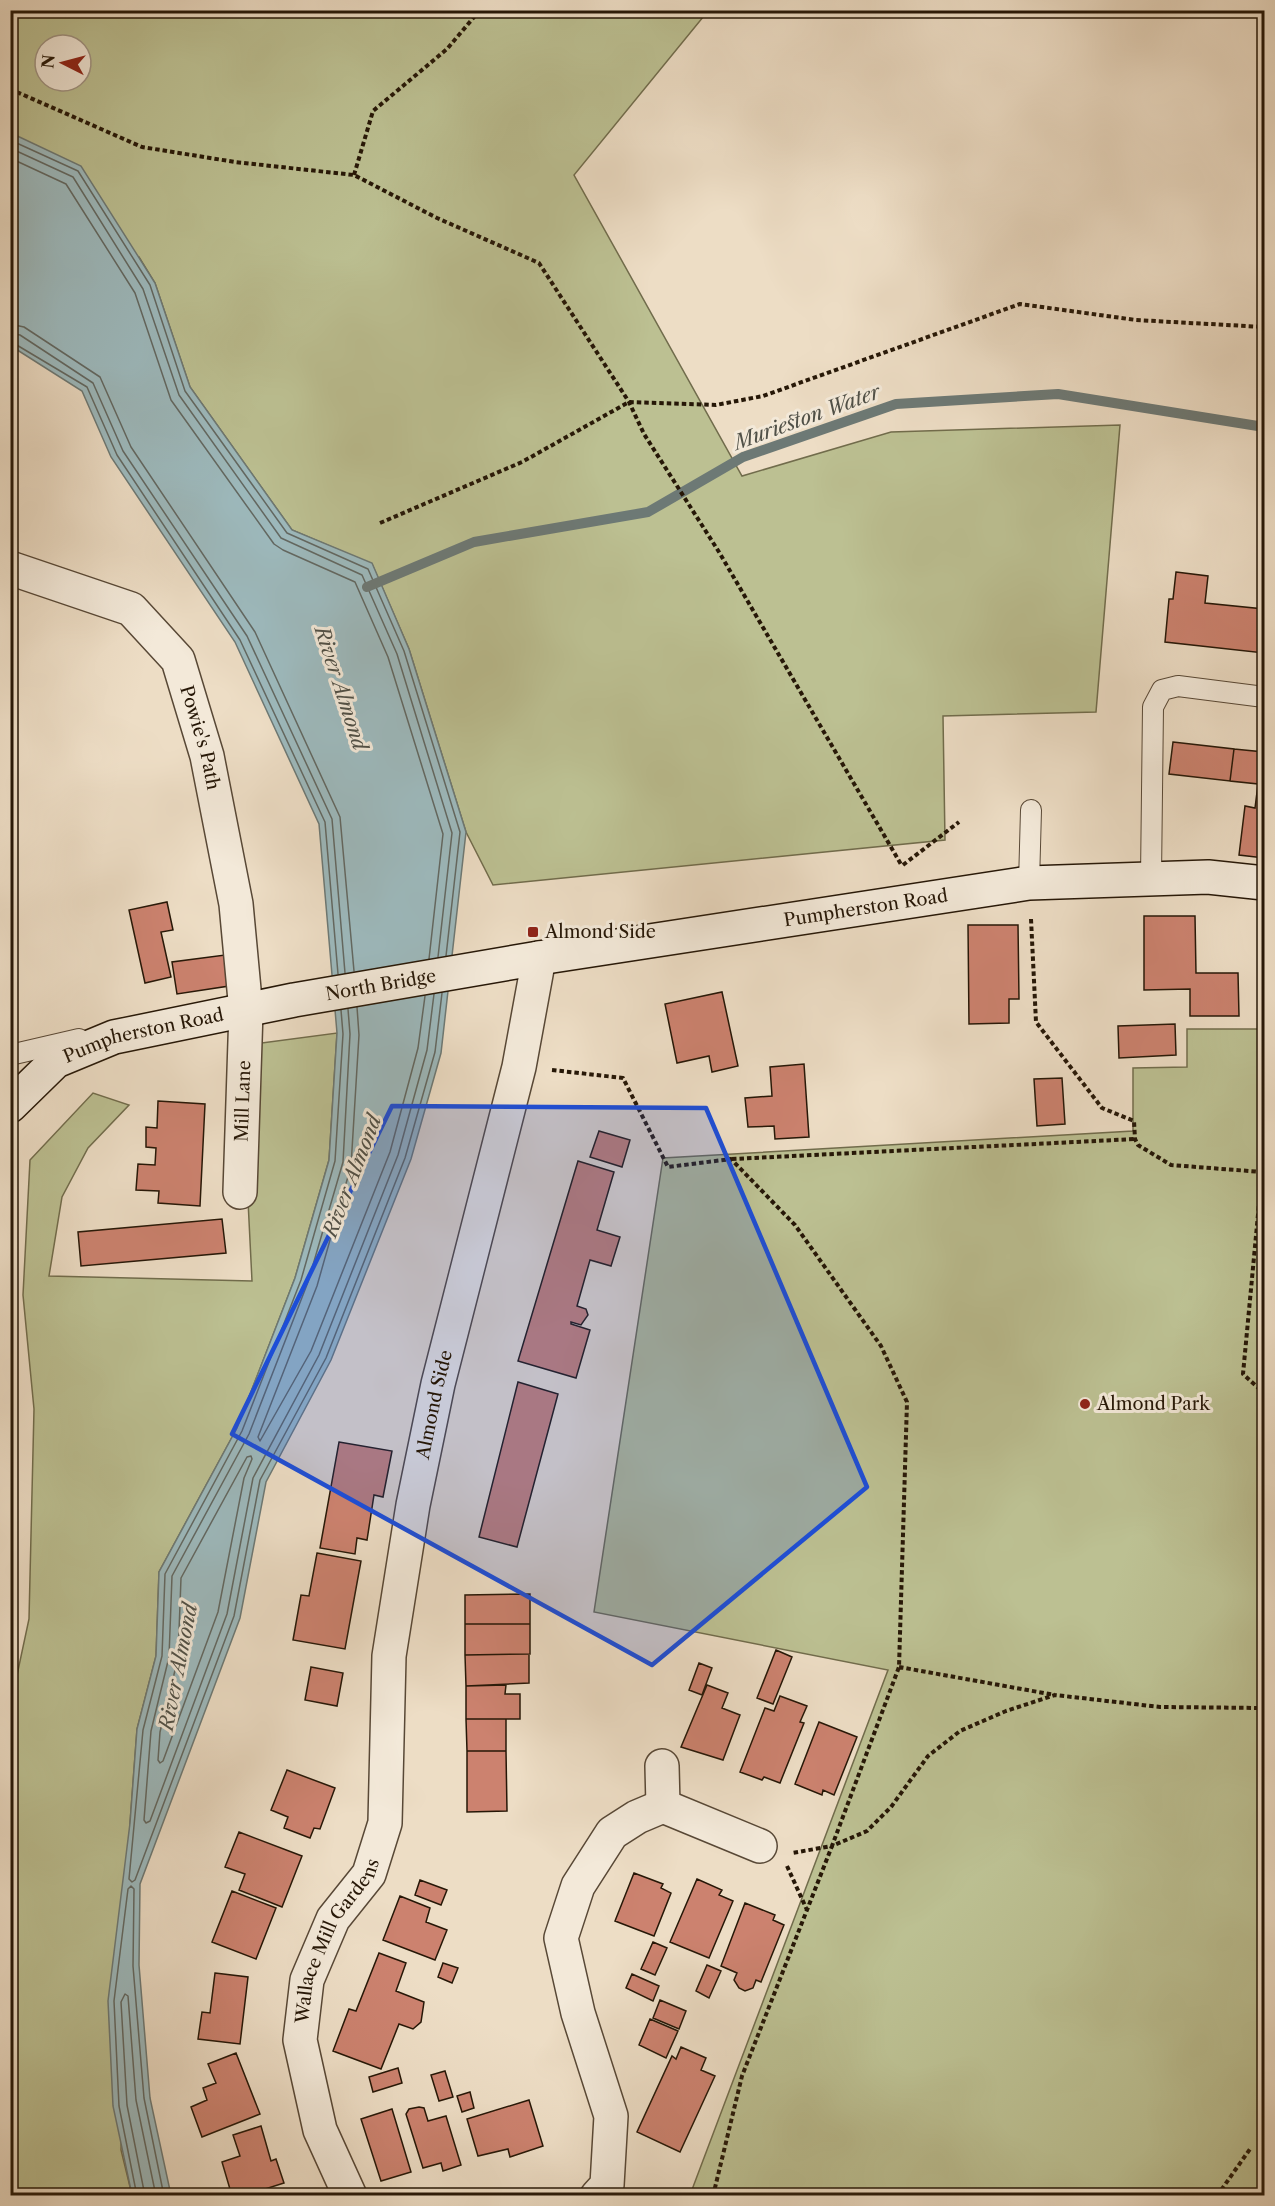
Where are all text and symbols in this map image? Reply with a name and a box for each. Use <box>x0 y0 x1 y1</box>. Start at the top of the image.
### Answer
north arrow <box>33 33 93 93</box>
text: N <box>37 53 59 69</box>
water label: Murieston Water <box>729 379 885 455</box>
water label: River Almond <box>309 621 373 755</box>
street label: Powie's Path <box>175 683 224 792</box>
street label: Pumpherston Road <box>782 885 949 931</box>
place label: Almond Side <box>544 921 656 943</box>
marker: Almond Side <box>526 925 540 939</box>
street label: North Bridge <box>324 965 438 1005</box>
street label: Pumpherston Road <box>60 1004 226 1068</box>
street label: Mill Lane <box>231 1060 255 1142</box>
water label: River Almond <box>317 1110 387 1242</box>
street label: Almond Side <box>412 1348 457 1462</box>
place label: Almond Park <box>1096 1393 1211 1415</box>
marker: Almond Park <box>1078 1397 1092 1411</box>
water label: River Almond <box>154 1599 202 1734</box>
street label: Wallace Mill Gardens <box>291 1856 384 2026</box>

